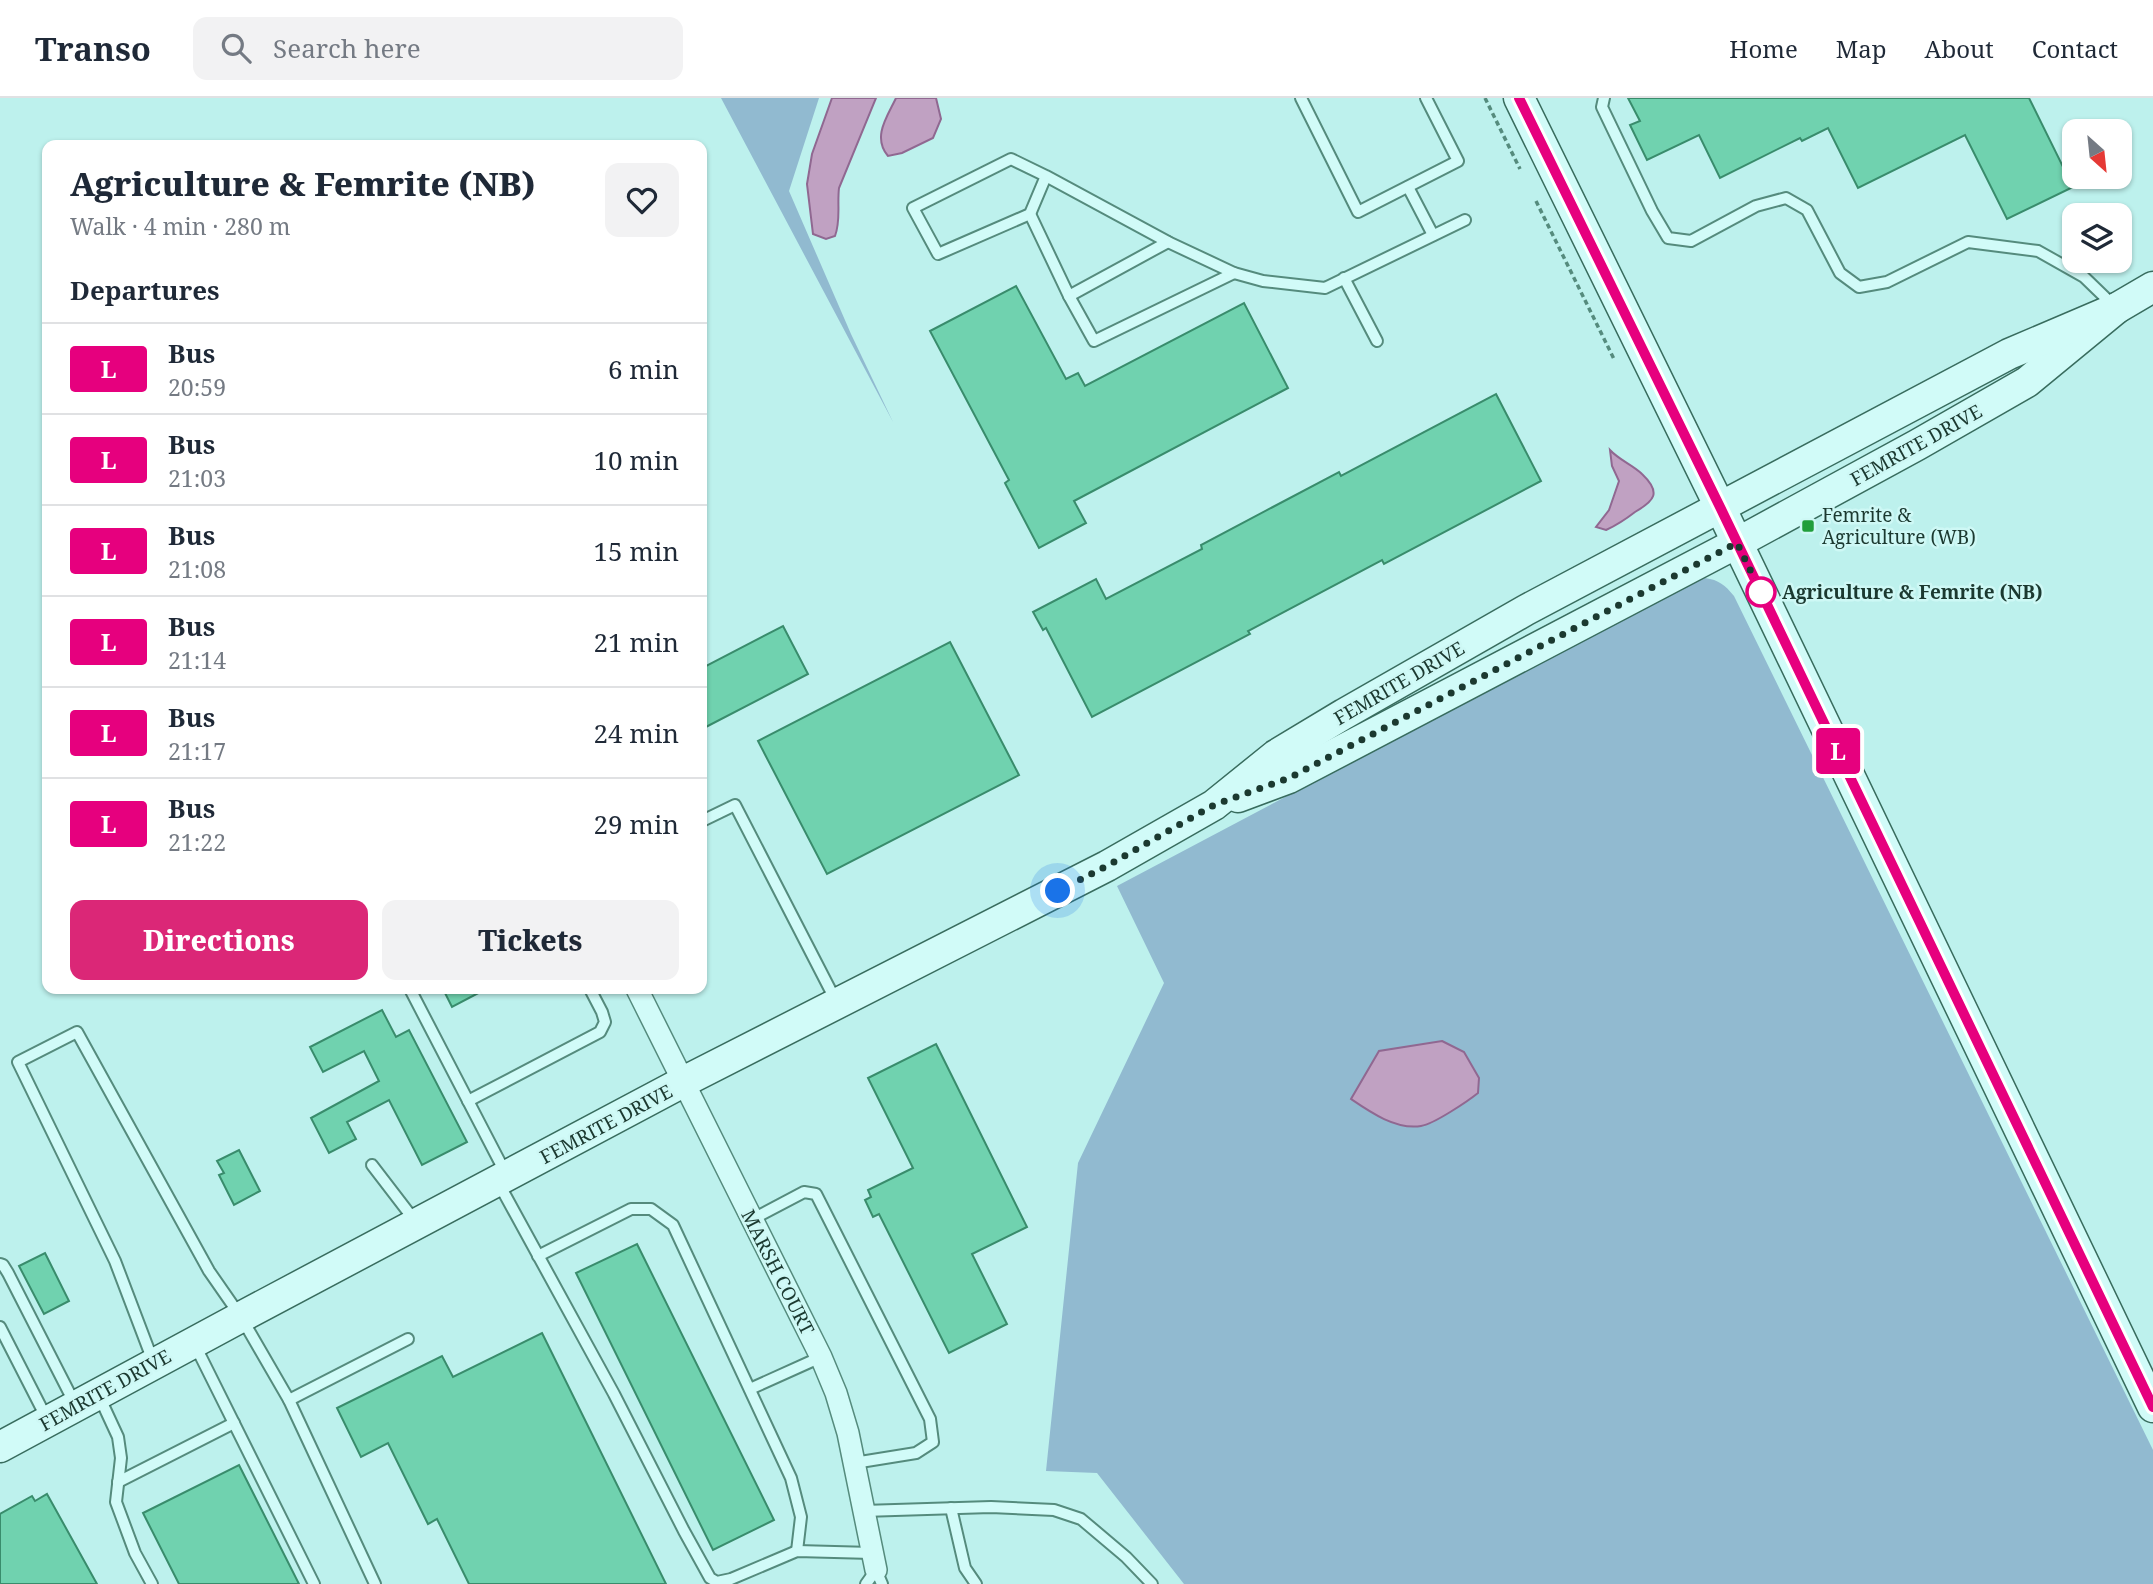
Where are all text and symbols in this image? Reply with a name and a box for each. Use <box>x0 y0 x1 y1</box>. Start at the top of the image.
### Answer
search box <box>193 17 683 80</box>
text: Transo <box>35 26 151 71</box>
icon: search <box>217 29 255 67</box>
text: Search here <box>273 30 421 66</box>
text: Home <box>1729 32 1798 65</box>
text: Map <box>1836 32 1887 65</box>
text: About <box>1925 32 1994 65</box>
text: Contact <box>2032 32 2118 65</box>
north arrow <box>2062 119 2132 189</box>
map controls <box>2062 119 2132 273</box>
text: Agriculture & Femrite (NB) <box>70 161 536 206</box>
button: heart <box>605 163 679 237</box>
button: layers <box>2062 203 2132 273</box>
text: Walk · 4 min · 280 m <box>70 210 290 242</box>
text: Departures <box>70 272 220 308</box>
text: Bus <box>168 335 215 371</box>
text: 6 min <box>608 351 679 387</box>
text: L <box>101 352 116 385</box>
text: 20:59 <box>168 371 226 403</box>
street label: FEMRITE DRIVE <box>1846 398 1987 492</box>
text: Bus <box>168 426 215 462</box>
text: 10 min <box>594 442 679 478</box>
text: L <box>101 443 116 476</box>
text: 21:03 <box>168 462 226 494</box>
place label: Femrite & Agriculture (WB) <box>1822 502 1976 550</box>
text: Bus <box>168 517 215 553</box>
marker: Femrite & Agriculture (WB) <box>1800 518 1816 534</box>
text: 15 min <box>594 533 679 569</box>
text: L <box>101 534 116 567</box>
text: 21:08 <box>168 553 226 585</box>
marker: Agriculture & Femrite (NB) <box>1746 577 1776 607</box>
place label: Agriculture & Femrite (NB) <box>1782 579 2043 605</box>
text: Bus <box>168 608 215 644</box>
text: 21 min <box>594 624 679 660</box>
text: L <box>101 625 116 658</box>
street label: FEMRITE DRIVE <box>1329 635 1469 731</box>
text: 21:14 <box>168 644 226 676</box>
text: Bus <box>168 699 215 735</box>
text: 24 min <box>594 715 679 751</box>
text: L <box>101 716 116 749</box>
line badge: L <box>1815 728 1861 774</box>
text: L <box>1830 734 1846 767</box>
text: 21:17 <box>168 735 226 767</box>
text: Bus <box>168 790 215 826</box>
text: 29 min <box>594 806 679 842</box>
text: L <box>101 807 116 840</box>
text: 21:22 <box>168 826 226 858</box>
your location <box>1040 873 1075 908</box>
button: Directions <box>70 900 368 980</box>
button: Tickets <box>382 900 679 980</box>
street label: FEMRITE DRIVE <box>535 1078 677 1170</box>
street label: MARSH COURT <box>735 1205 821 1339</box>
street label: FEMRITE DRIVE <box>35 1343 176 1437</box>

